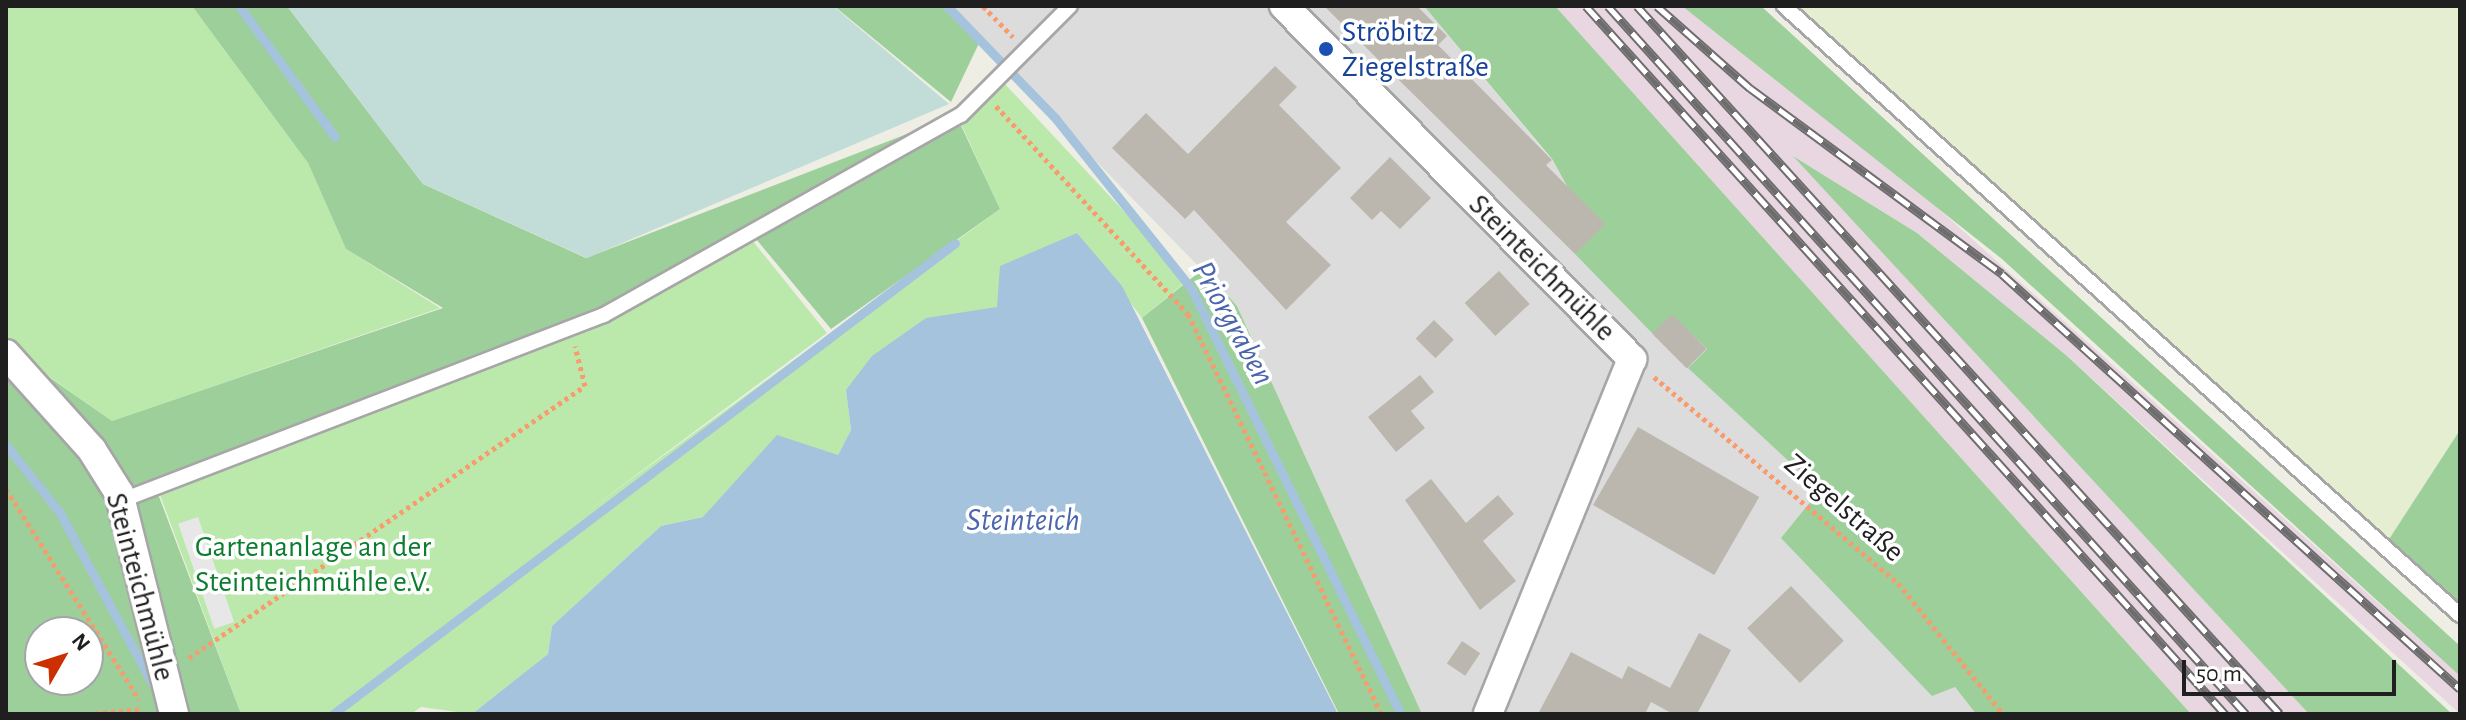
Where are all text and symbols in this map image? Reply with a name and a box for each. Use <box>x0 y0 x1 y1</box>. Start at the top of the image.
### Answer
place label: Ströbitz Ziegelstraße <box>1342 14 1489 84</box>
marker: Ströbitz Ziegelstraße <box>1317 40 1335 58</box>
street label: Steinteichmühle <box>1461 187 1623 349</box>
water label: Priorgraben <box>1183 254 1283 392</box>
street label: Ziegelstraße <box>1777 446 1911 570</box>
street label: Steinteichmühle <box>98 489 182 685</box>
water label: Steinteich <box>966 501 1080 539</box>
park label: Gartenanlage an der Steinteichmühle e.V. <box>195 529 431 600</box>
north arrow <box>24 616 104 696</box>
text: N <box>68 629 94 655</box>
scale bar <box>2186 644 2400 694</box>
text: 50 m <box>2196 662 2242 686</box>

